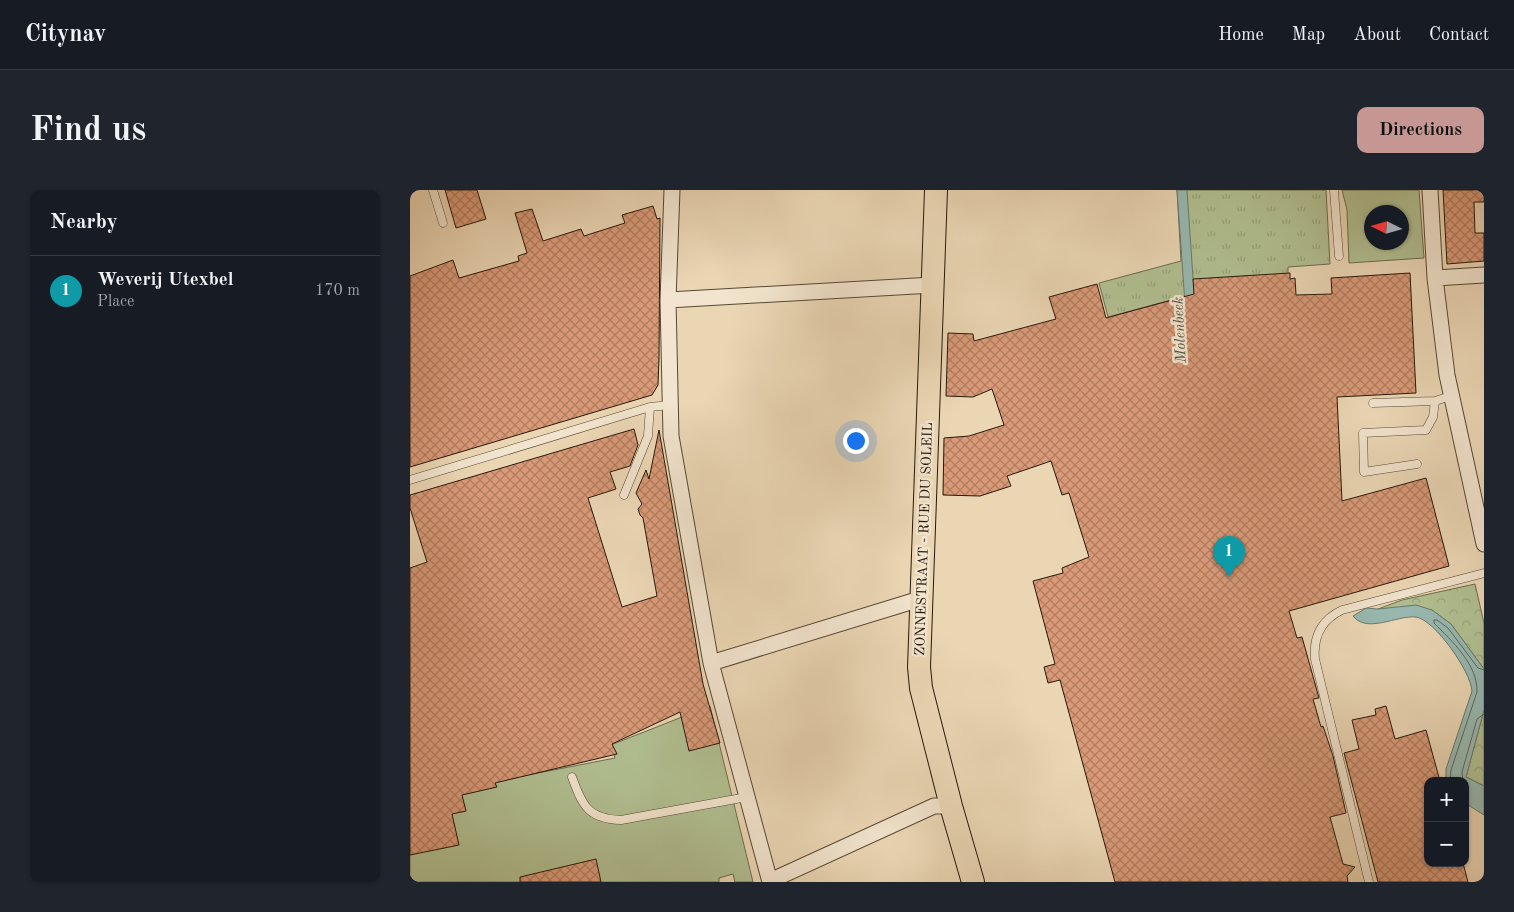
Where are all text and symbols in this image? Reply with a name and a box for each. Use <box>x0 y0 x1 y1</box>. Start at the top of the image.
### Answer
text: Citynav <box>25 23 106 47</box>
text: Home <box>1218 26 1264 44</box>
text: Map <box>1292 26 1325 44</box>
text: About <box>1353 26 1401 44</box>
text: Contact <box>1429 26 1489 44</box>
button: Directions <box>1357 107 1484 153</box>
text: Find us <box>30 113 146 148</box>
north arrow <box>1364 205 1409 250</box>
text: Nearby <box>50 212 118 233</box>
text: Weverij Utexbel <box>97 271 234 290</box>
text: 1 <box>61 283 71 299</box>
text: 170 m <box>315 283 360 299</box>
text: Place <box>97 294 134 310</box>
water label: Molenbeek <box>1171 296 1190 364</box>
street label: ZONNESTRAAT - RUE DU SOLEIL <box>913 422 935 656</box>
your location <box>843 428 869 454</box>
pin: 1 <box>1213 536 1245 577</box>
map controls <box>1424 777 1469 867</box>
button: + <box>1424 777 1469 822</box>
button: − <box>1424 822 1469 867</box>

